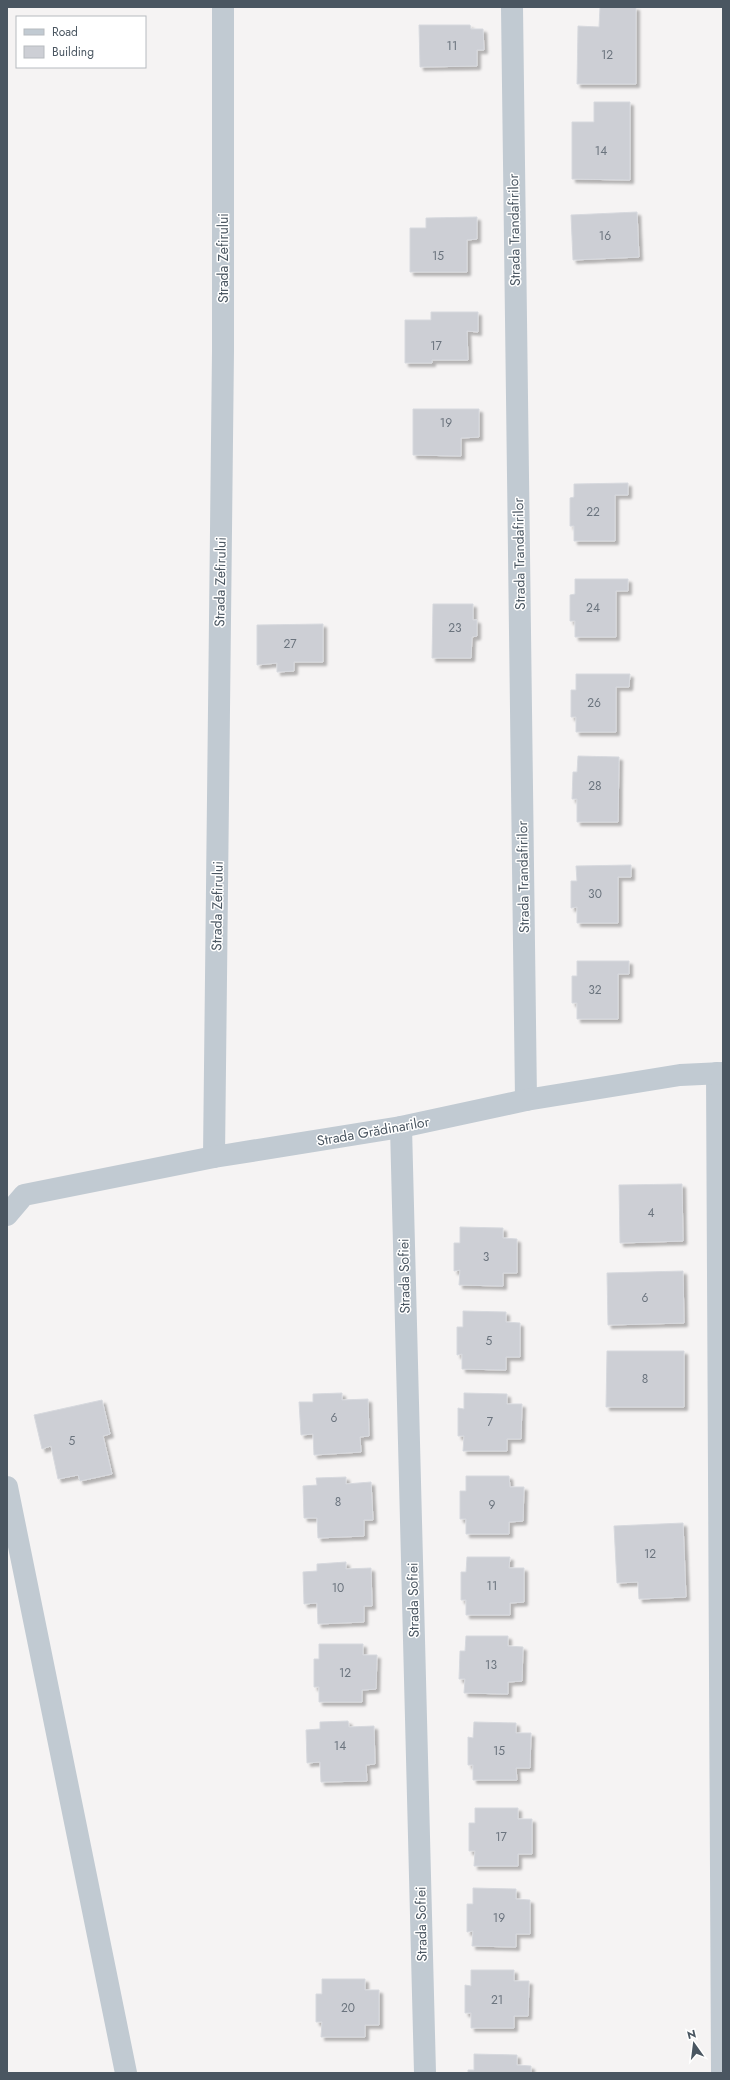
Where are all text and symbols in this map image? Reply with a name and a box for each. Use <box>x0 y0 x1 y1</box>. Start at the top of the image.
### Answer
legend <box>16 16 146 68</box>
text: Road <box>52 23 78 41</box>
house number: 11 <box>447 37 457 55</box>
text: Building <box>52 43 94 61</box>
house number: 12 <box>601 46 613 64</box>
house number: 14 <box>595 142 607 160</box>
street label: Strada Trandafirilor <box>503 174 525 286</box>
street label: Strada Zefirului <box>213 213 233 303</box>
house number: 16 <box>599 227 611 245</box>
house number: 15 <box>432 247 444 265</box>
house number: 17 <box>430 337 443 355</box>
house number: 19 <box>440 414 452 432</box>
street label: Strada Trandafirilor <box>508 498 530 610</box>
house number: 22 <box>586 503 600 521</box>
street label: Strada Zefirului <box>209 537 231 627</box>
house number: 24 <box>586 599 600 617</box>
house number: 23 <box>448 619 462 637</box>
house number: 27 <box>283 635 297 653</box>
house number: 26 <box>587 694 601 712</box>
house number: 28 <box>588 777 602 795</box>
street label: Strada Trandafirilor <box>512 821 534 933</box>
street label: Strada Zefirului <box>206 861 228 951</box>
house number: 30 <box>588 885 602 903</box>
house number: 32 <box>588 981 602 999</box>
street label: Strada Grădinarilor <box>315 1111 431 1151</box>
house number: 4 <box>648 1204 655 1222</box>
street label: Strada Sofiei <box>393 1238 415 1314</box>
house number: 3 <box>483 1248 490 1266</box>
house number: 6 <box>642 1289 649 1307</box>
house number: 5 <box>486 1332 493 1350</box>
house number: 8 <box>642 1370 648 1388</box>
house number: 6 <box>331 1409 338 1427</box>
house number: 7 <box>487 1413 494 1431</box>
house number: 5 <box>69 1432 76 1450</box>
house number: 8 <box>335 1493 341 1511</box>
house number: 9 <box>489 1496 496 1514</box>
house number: 12 <box>644 1545 656 1563</box>
street label: Strada Sofiei <box>402 1562 424 1638</box>
house number: 11 <box>487 1577 497 1595</box>
house number: 10 <box>332 1579 344 1597</box>
house number: 13 <box>485 1656 497 1674</box>
house number: 12 <box>339 1664 351 1682</box>
house number: 14 <box>334 1737 346 1755</box>
house number: 15 <box>493 1742 505 1760</box>
house number: 17 <box>495 1828 508 1846</box>
street label: Strada Sofiei <box>410 1886 432 1962</box>
house number: 19 <box>493 1909 505 1927</box>
house number: 21 <box>491 1991 503 2009</box>
house number: 20 <box>341 1999 355 2017</box>
north arrow <box>674 2024 714 2064</box>
text: N <box>685 2025 698 2043</box>

